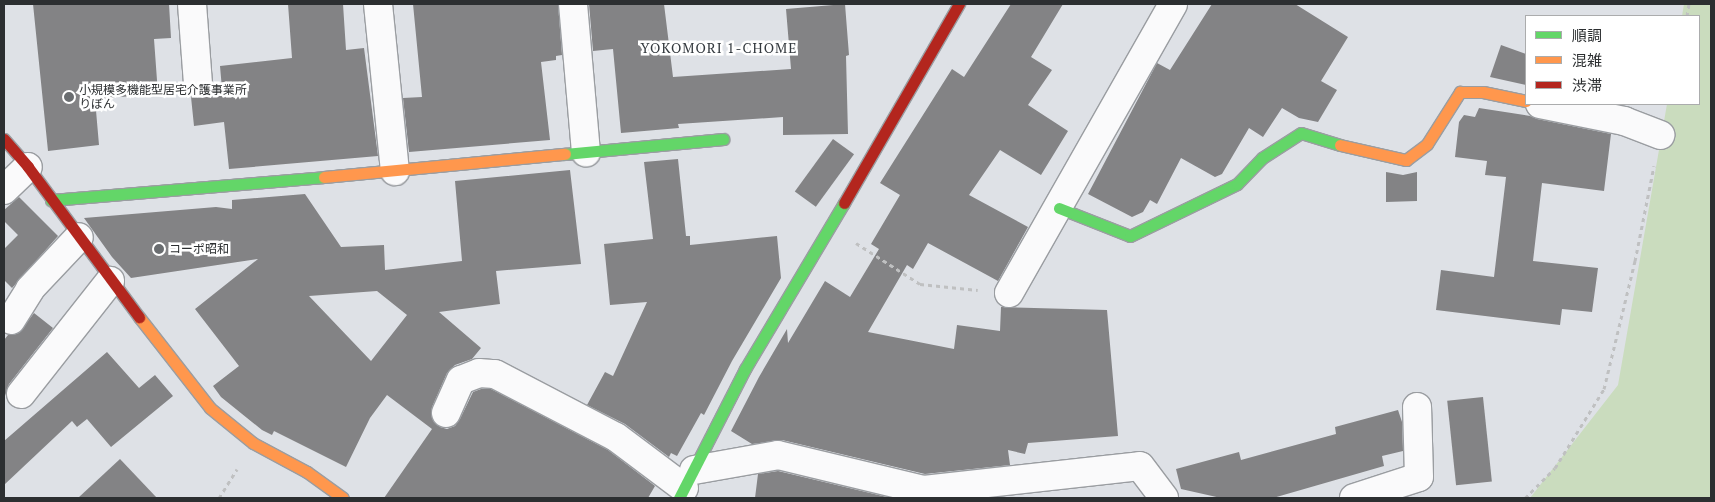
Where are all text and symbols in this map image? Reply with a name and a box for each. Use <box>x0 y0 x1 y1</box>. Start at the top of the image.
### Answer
legend <box>1525 15 1700 105</box>
text: 順調 <box>1572 25 1602 45</box>
district label: YOKOMORI 1-CHOME <box>639 40 799 56</box>
text: 混雑 <box>1572 50 1602 70</box>
text: 渋滞 <box>1572 75 1602 95</box>
place label: 小規模多機能型居宅介護事業所 りぼん <box>79 83 247 111</box>
marker: 小規模多機能型居宅介護事業所 りぼん <box>63 91 75 103</box>
place label: コーポ昭和 <box>169 242 229 256</box>
marker: コーポ昭和 <box>153 243 165 255</box>

